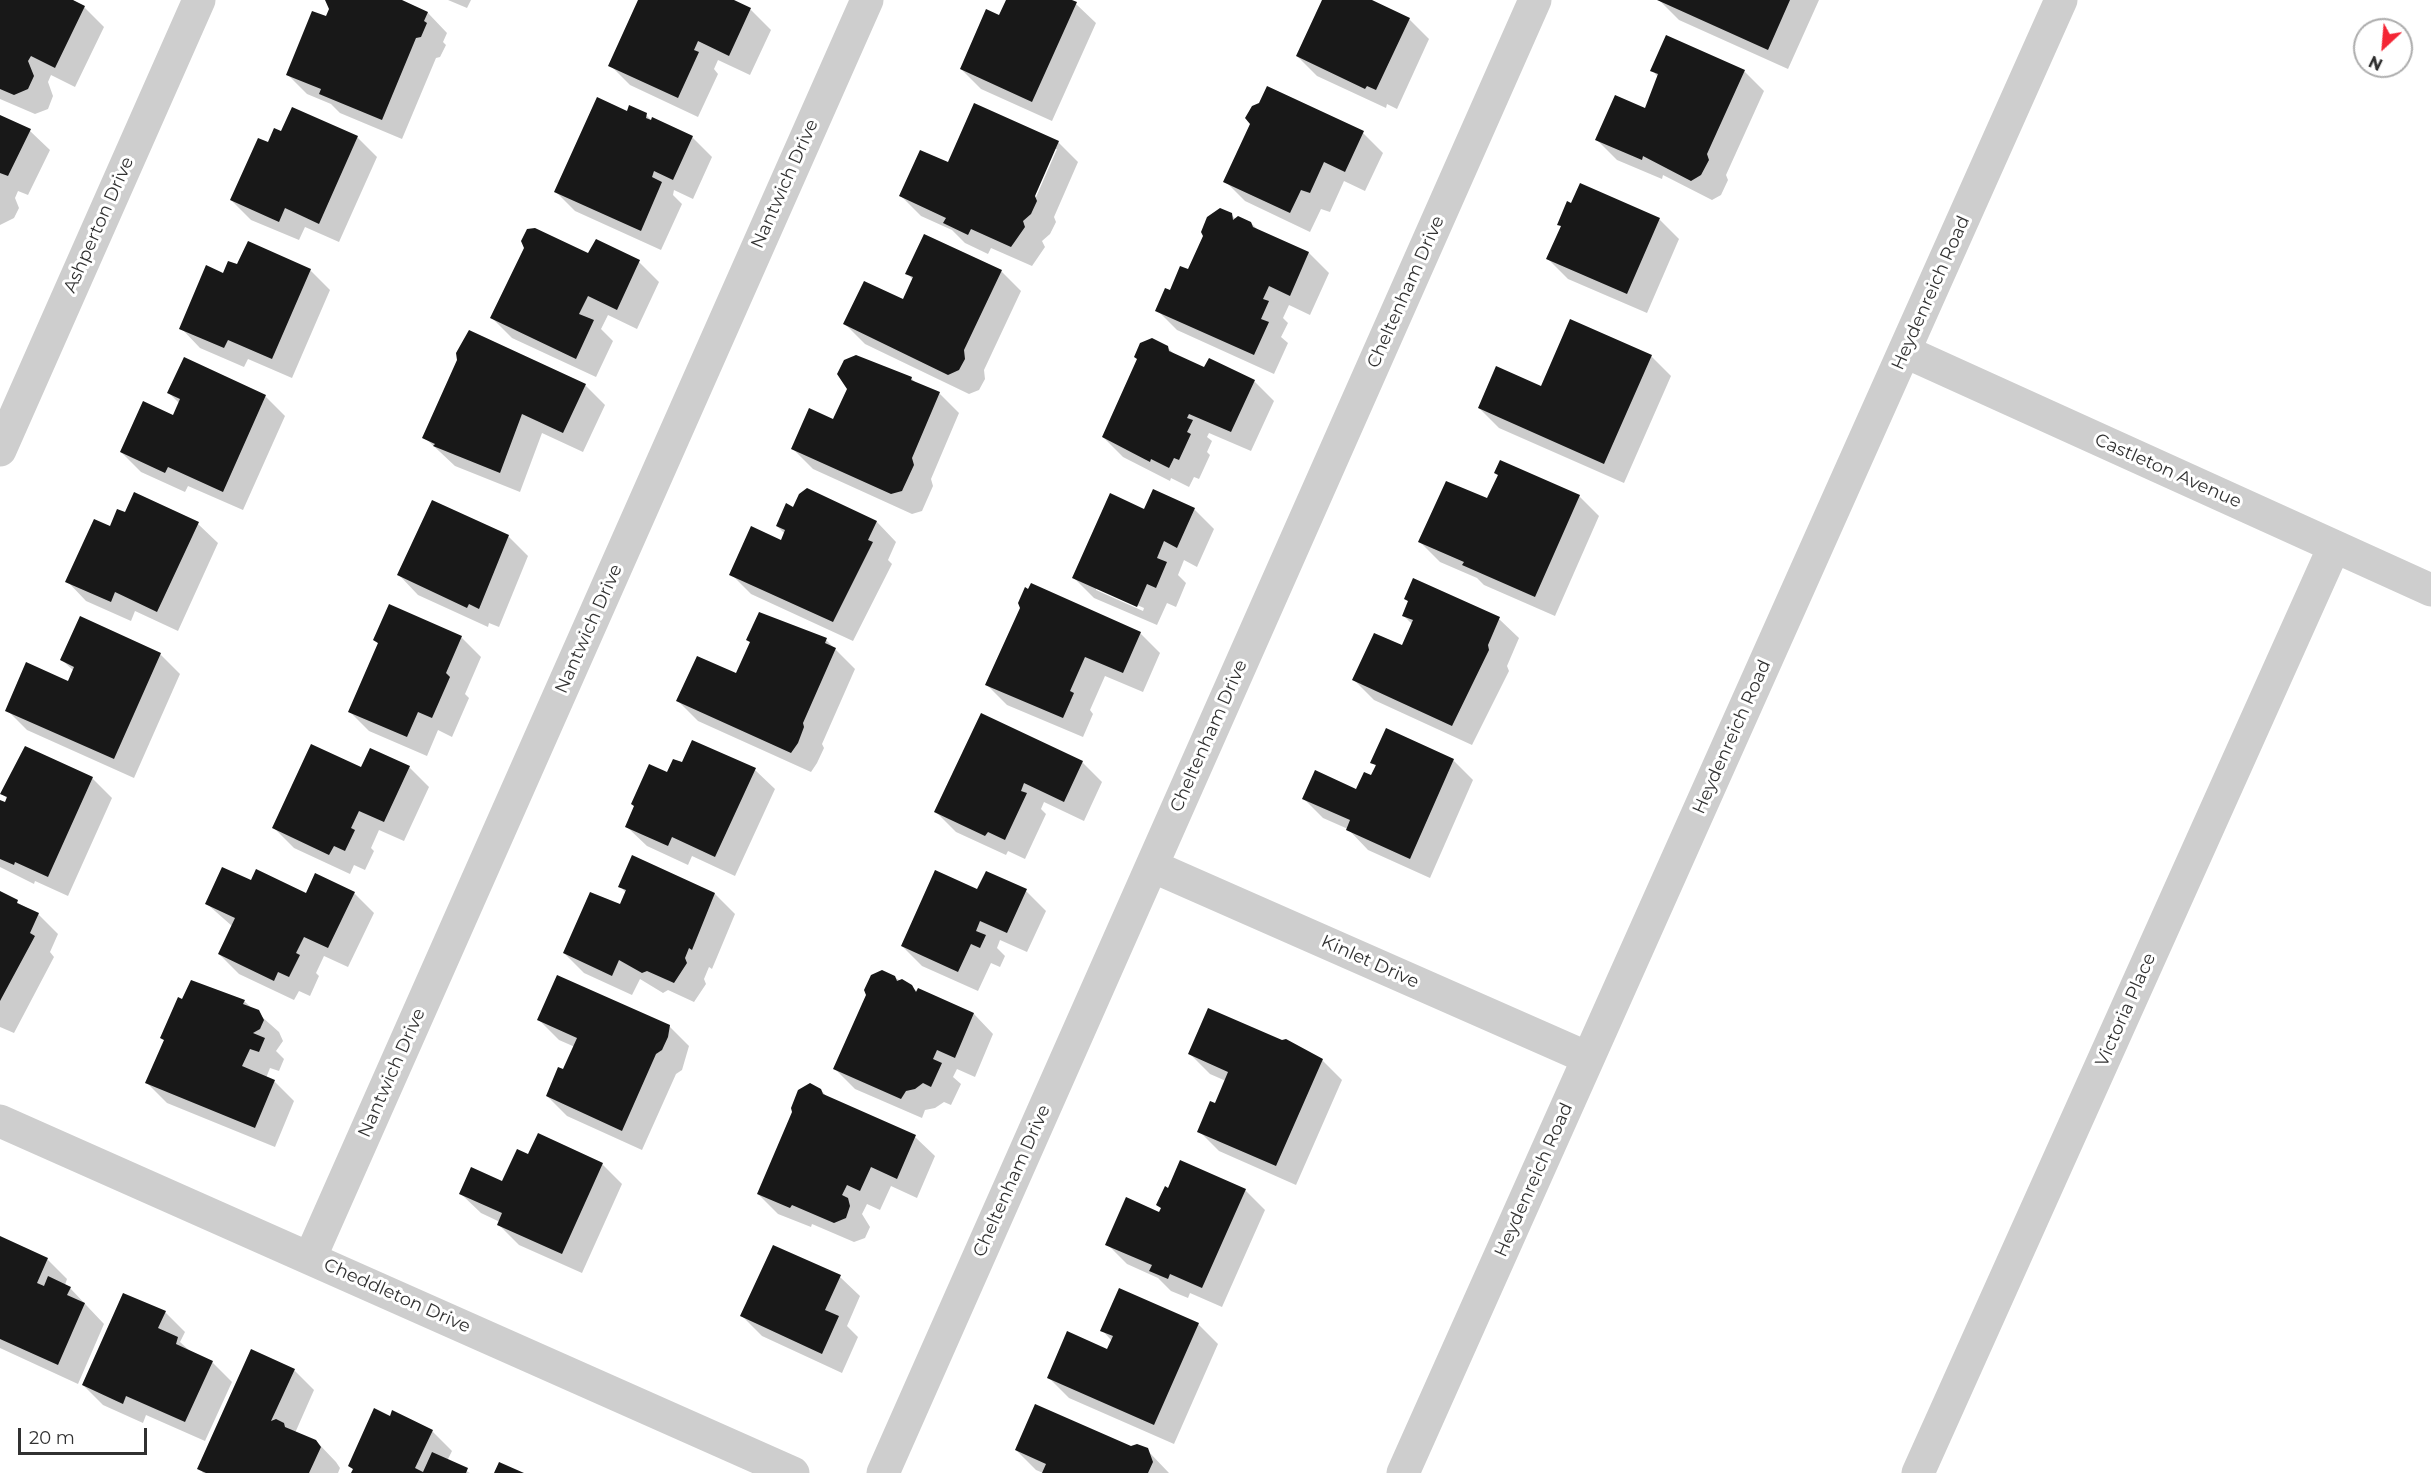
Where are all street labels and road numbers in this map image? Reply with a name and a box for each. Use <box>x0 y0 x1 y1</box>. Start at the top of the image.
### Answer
street label: Nantwich Drive <box>747 116 823 252</box>
street label: Ashperton Drive <box>59 154 139 296</box>
street label: Heydenreich Road <box>1887 212 1975 374</box>
street label: Cheltenham Drive <box>1363 213 1449 371</box>
street label: Castleton Avenue <box>2091 429 2245 513</box>
street label: Nantwich Drive <box>551 561 627 697</box>
street label: Heydenreich Road <box>1688 656 1776 818</box>
street label: Cheltenham Drive <box>1166 657 1252 815</box>
street label: Kinlet Drive <box>1318 931 1422 993</box>
street label: Victoria Place <box>2091 950 2161 1070</box>
street label: Nantwich Drive <box>354 1005 430 1141</box>
street label: Heydenreich Road <box>1490 1099 1578 1261</box>
street label: Cheltenham Drive <box>969 1102 1055 1260</box>
street label: Cheddleton Drive <box>320 1254 474 1338</box>

